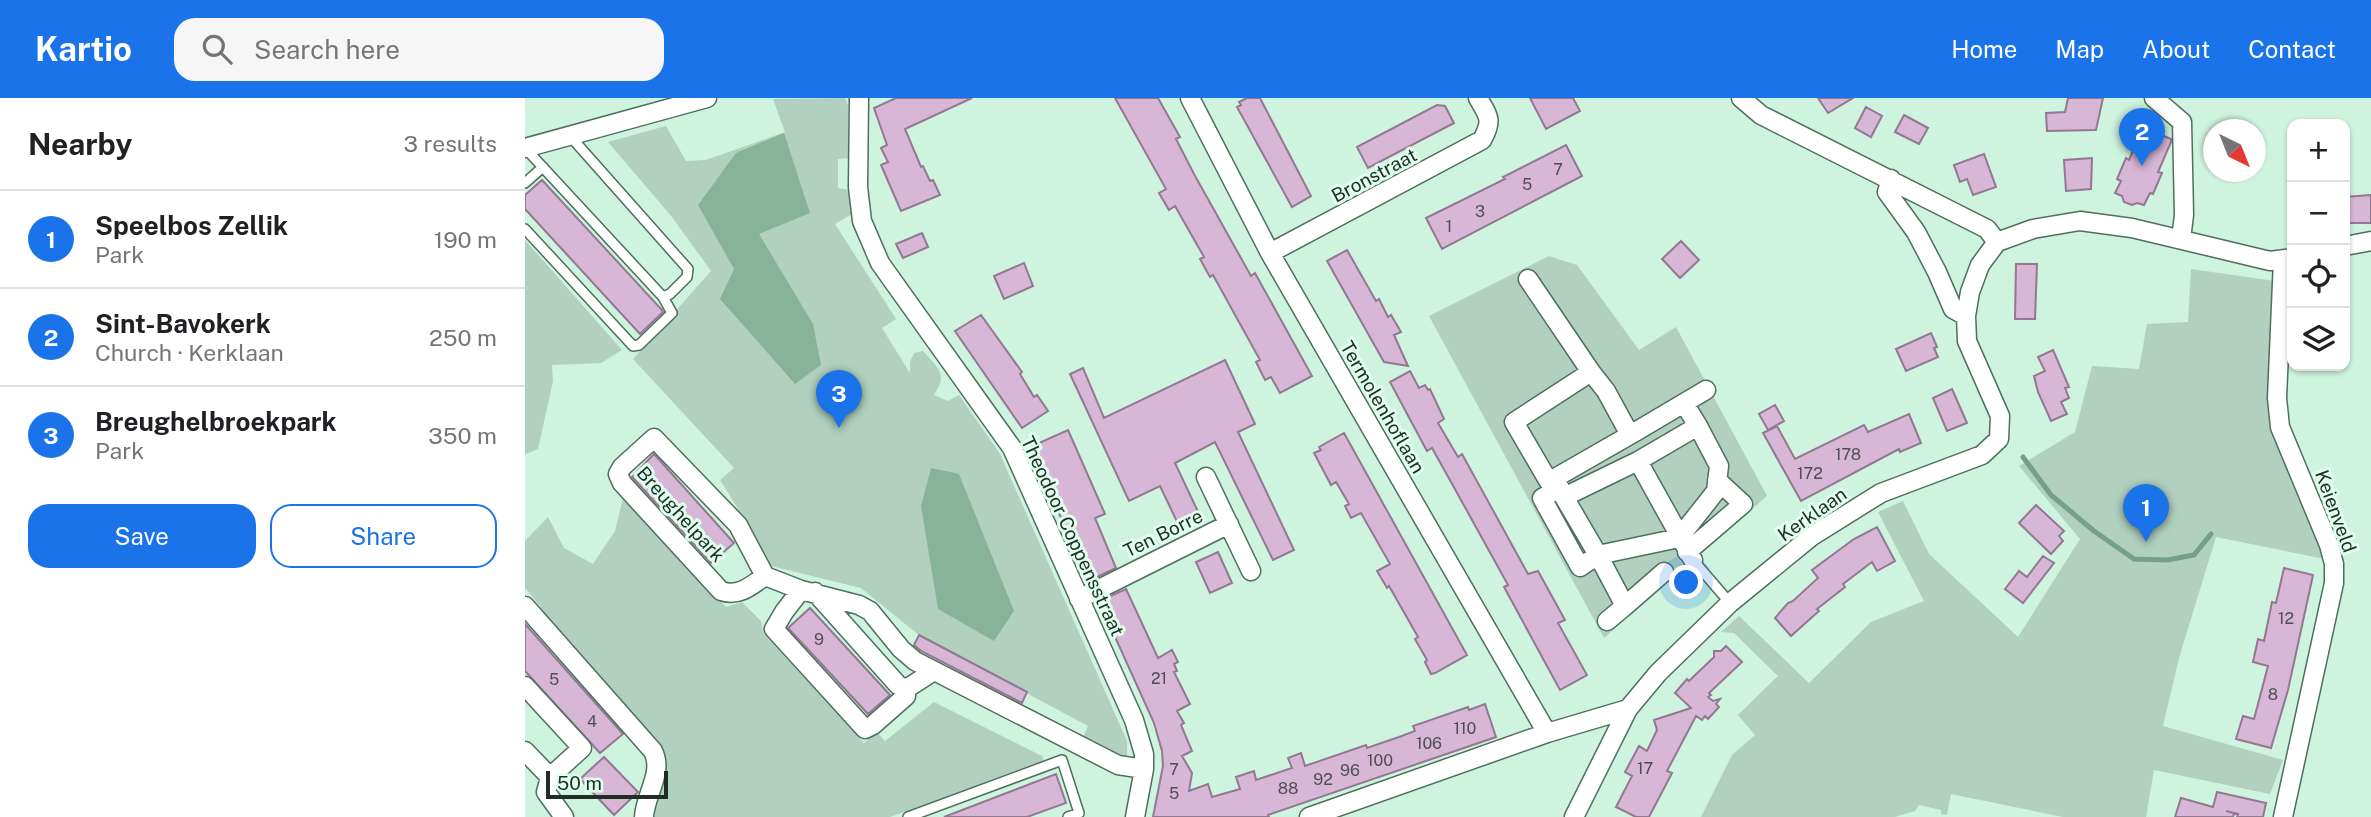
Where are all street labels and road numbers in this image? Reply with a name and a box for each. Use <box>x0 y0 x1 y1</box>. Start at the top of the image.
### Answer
street label: Bronstraat <box>1328 143 1420 207</box>
street label: Termolenhoflaan <box>1336 337 1430 477</box>
street label: Theodoor Coppensstraat <box>1017 433 1129 639</box>
street label: Breughelpark <box>632 462 730 566</box>
street label: Keienveld <box>2311 467 2361 555</box>
street label: Kerklaan <box>1773 482 1851 546</box>
street label: Ten Borre <box>1120 504 1206 562</box>

